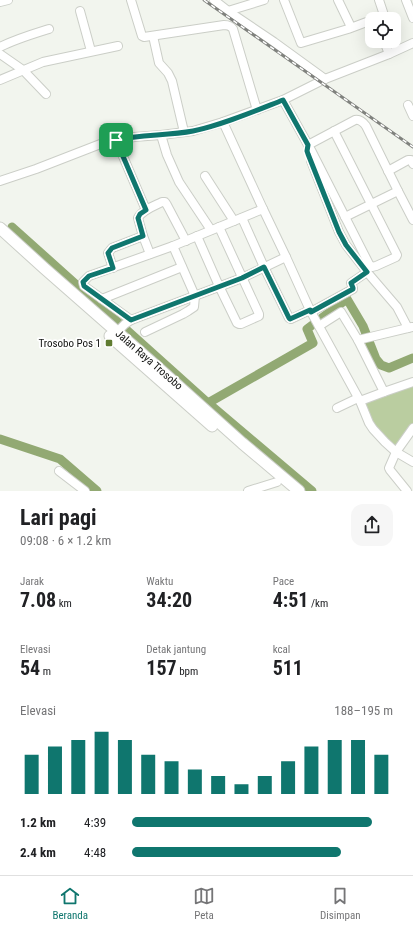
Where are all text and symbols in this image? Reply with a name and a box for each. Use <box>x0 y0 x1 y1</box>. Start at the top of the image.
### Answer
map controls <box>365 12 401 48</box>
button: locate <box>365 12 401 48</box>
pin <box>99 123 133 157</box>
icon: arrive <box>105 129 127 151</box>
street label: Jalan Raya Trosobo <box>113 327 186 393</box>
place label: Trosobo Pos 1 <box>38 337 101 350</box>
marker: Trosobo Pos 1 <box>104 338 114 348</box>
button: share <box>351 504 393 546</box>
text: Lari pagi <box>20 505 97 530</box>
text: 09:08 · 6 × 1.2 km <box>20 533 111 548</box>
text: Jarak <box>20 575 44 588</box>
text: Waktu <box>146 575 173 588</box>
text: Pace <box>273 575 294 588</box>
text: 7.08 <box>20 588 56 612</box>
text: 34:20 <box>146 588 192 612</box>
text: 4:51 <box>273 588 308 612</box>
text: km <box>56 597 72 610</box>
text: /km <box>308 597 328 610</box>
text: Elevasi <box>20 643 51 656</box>
text: Detak jantung <box>146 643 206 656</box>
text: kcal <box>273 643 290 656</box>
text: 54 <box>20 656 40 680</box>
text: 157 <box>146 656 177 680</box>
text: 511 <box>273 656 303 680</box>
text: m <box>40 665 51 678</box>
text: bpm <box>177 665 198 678</box>
text: Elevasi <box>20 703 56 718</box>
text: 188–195 m <box>334 703 393 718</box>
text: 1.2 km <box>20 815 56 830</box>
text: 4:39 <box>84 815 106 830</box>
text: 2.4 km <box>20 845 56 860</box>
text: 4:48 <box>84 845 106 860</box>
tab: Beranda <box>52 885 88 922</box>
tab: Peta <box>193 885 215 922</box>
tab: Disimpan <box>320 885 361 922</box>

